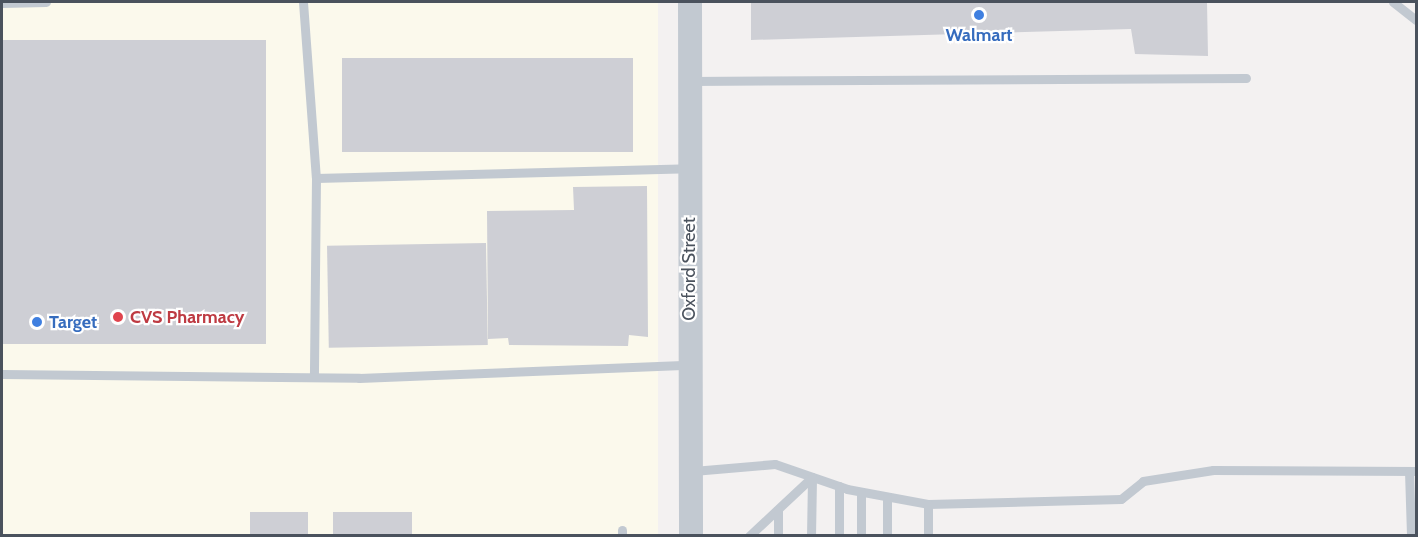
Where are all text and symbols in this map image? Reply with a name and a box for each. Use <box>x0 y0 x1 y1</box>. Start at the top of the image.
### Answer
marker: Walmart <box>972 8 986 22</box>
place label: Walmart <box>945 24 1013 46</box>
street label: Oxford Street <box>678 217 700 321</box>
place label: CVS Pharmacy <box>130 306 244 328</box>
marker: CVS Pharmacy <box>111 310 125 324</box>
place label: Target <box>49 311 97 333</box>
marker: Target <box>30 315 44 329</box>

